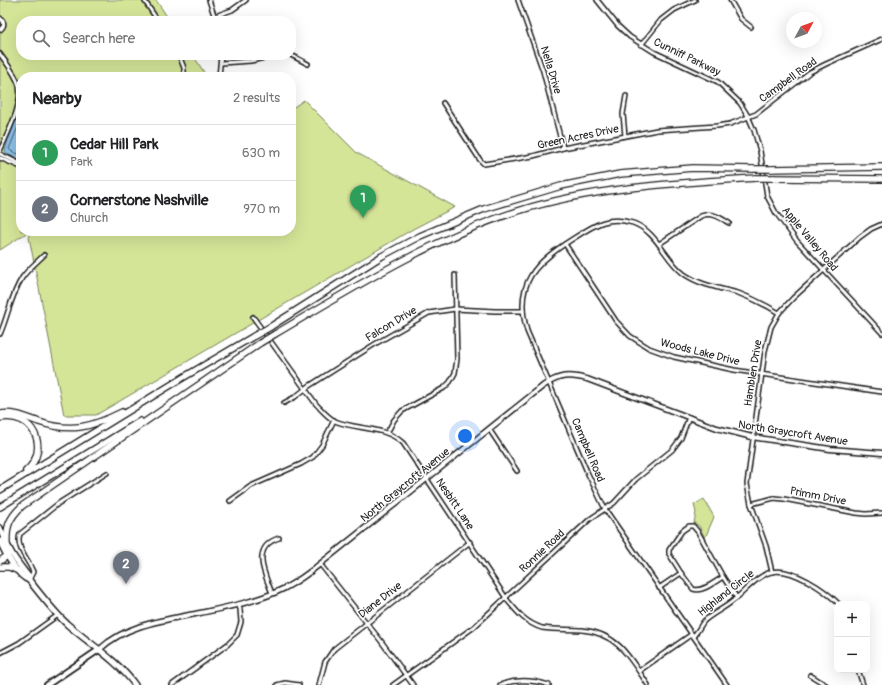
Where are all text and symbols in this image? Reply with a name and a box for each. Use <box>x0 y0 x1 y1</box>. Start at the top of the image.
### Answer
north arrow <box>786 12 822 48</box>
search box <box>16 16 296 60</box>
icon: search <box>30 27 52 49</box>
text: Search here <box>62 29 135 48</box>
street label: Cunniff Parkway <box>651 35 723 79</box>
street label: Nella Drive <box>538 45 565 96</box>
street label: Campbell Road <box>757 55 819 105</box>
text: Nearby <box>32 88 81 109</box>
text: 2 results <box>233 90 280 106</box>
street label: Green Acres Drive <box>536 122 620 152</box>
text: Cedar Hill Park <box>70 135 158 154</box>
text: 1 <box>42 145 48 161</box>
text: 630 m <box>242 145 280 161</box>
text: Park <box>70 154 93 170</box>
pin: 1 <box>350 185 376 218</box>
text: Cornerstone Nashville <box>70 191 209 210</box>
text: 2 <box>41 201 49 217</box>
text: 970 m <box>243 201 280 217</box>
street label: Apple Valley Road <box>779 204 841 274</box>
text: Church <box>70 210 108 226</box>
street label: Falcon Drive <box>363 303 419 344</box>
street label: Woods Lake Drive <box>659 336 741 368</box>
street label: Hamblen Drive <box>741 338 765 407</box>
street label: Campbell Road <box>569 416 607 484</box>
street label: North Graycroft Avenue <box>737 418 849 448</box>
your location <box>455 426 475 446</box>
street label: North Graycroft Avenue <box>358 445 453 525</box>
street label: Nesbitt Lane <box>433 476 477 533</box>
street label: Primm Drive <box>789 484 848 508</box>
street label: Ronnie Road <box>517 527 567 575</box>
pin: 2 <box>113 551 139 584</box>
street label: Highland Circle <box>695 567 757 619</box>
street label: Diane Drive <box>356 579 405 621</box>
map controls <box>834 601 870 673</box>
button: + <box>834 601 870 637</box>
button: − <box>834 637 870 673</box>

